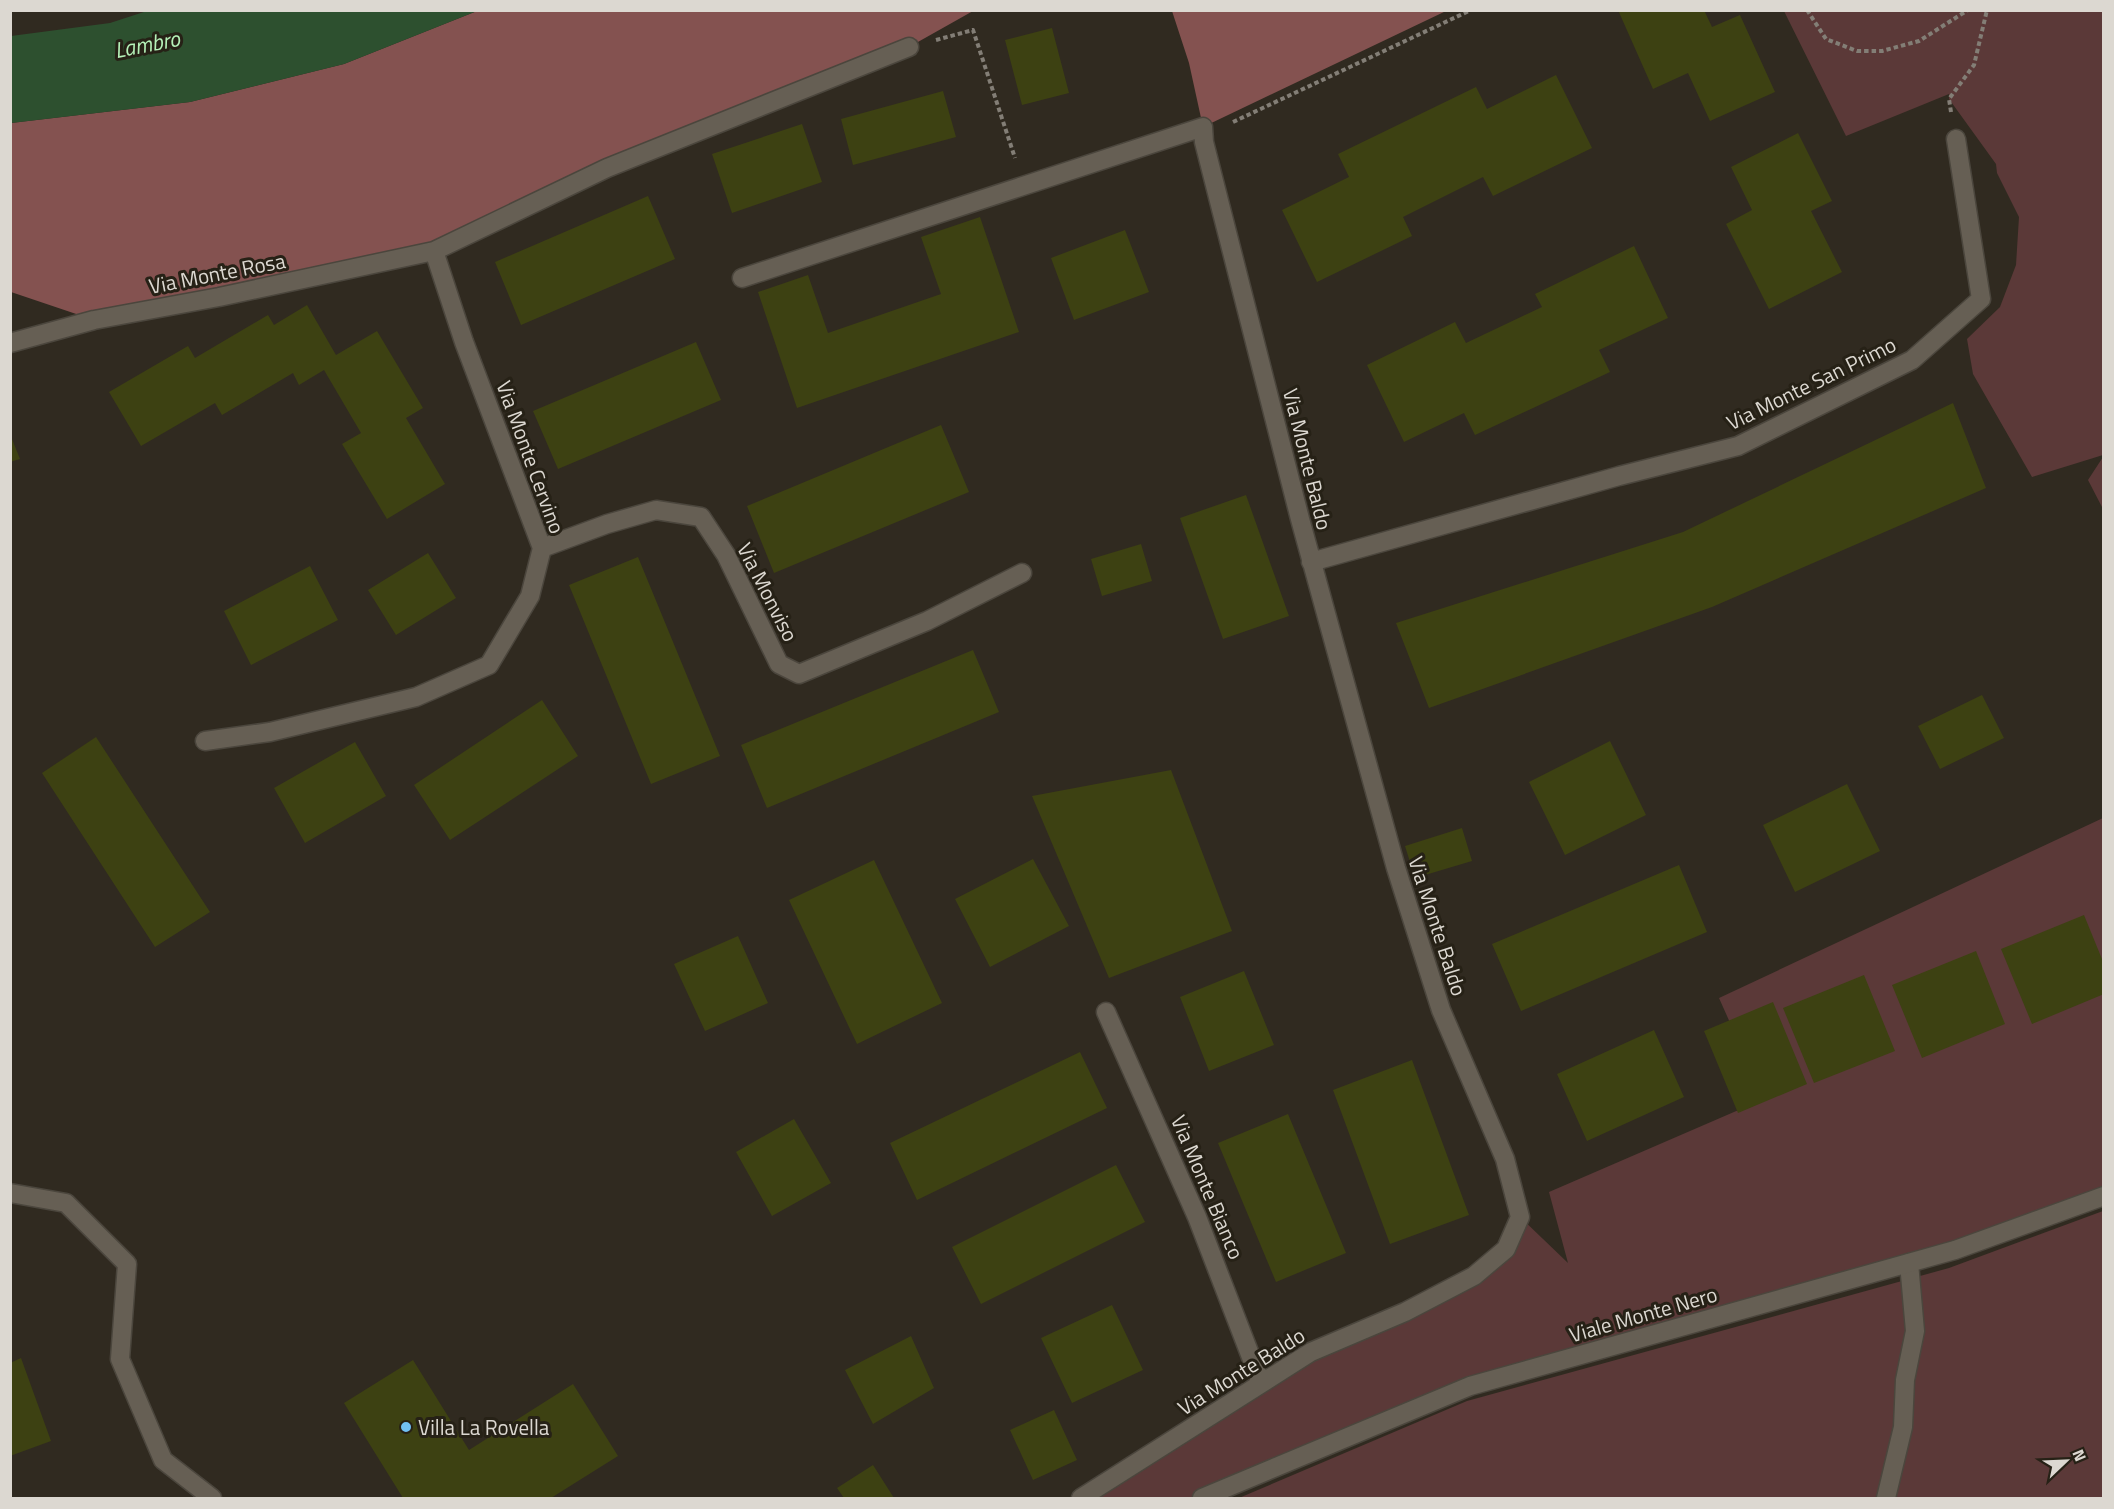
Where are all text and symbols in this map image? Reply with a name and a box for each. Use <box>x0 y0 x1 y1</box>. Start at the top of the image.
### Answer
water label: Lambro <box>111 21 184 67</box>
street label: Via Monte Rosa <box>146 244 289 302</box>
street label: Via Monte San Primo <box>1721 328 1901 438</box>
street label: Via Monte Cervino <box>489 376 573 538</box>
street label: Via Monte Baldo <box>1275 385 1341 533</box>
street label: Via Monviso <box>729 537 807 647</box>
street label: Via Monte Baldo <box>1400 852 1476 1000</box>
street label: Via Monte Bianco <box>1163 1110 1253 1264</box>
street label: Viale Monte Nero <box>1565 1278 1721 1350</box>
street label: Via Monte Baldo <box>1171 1319 1311 1423</box>
place label: Villa La Rovella <box>418 1411 550 1443</box>
marker: Villa La Rovella <box>399 1420 413 1434</box>
north arrow <box>2036 1431 2096 1491</box>
text: N <box>2067 1445 2093 1465</box>

